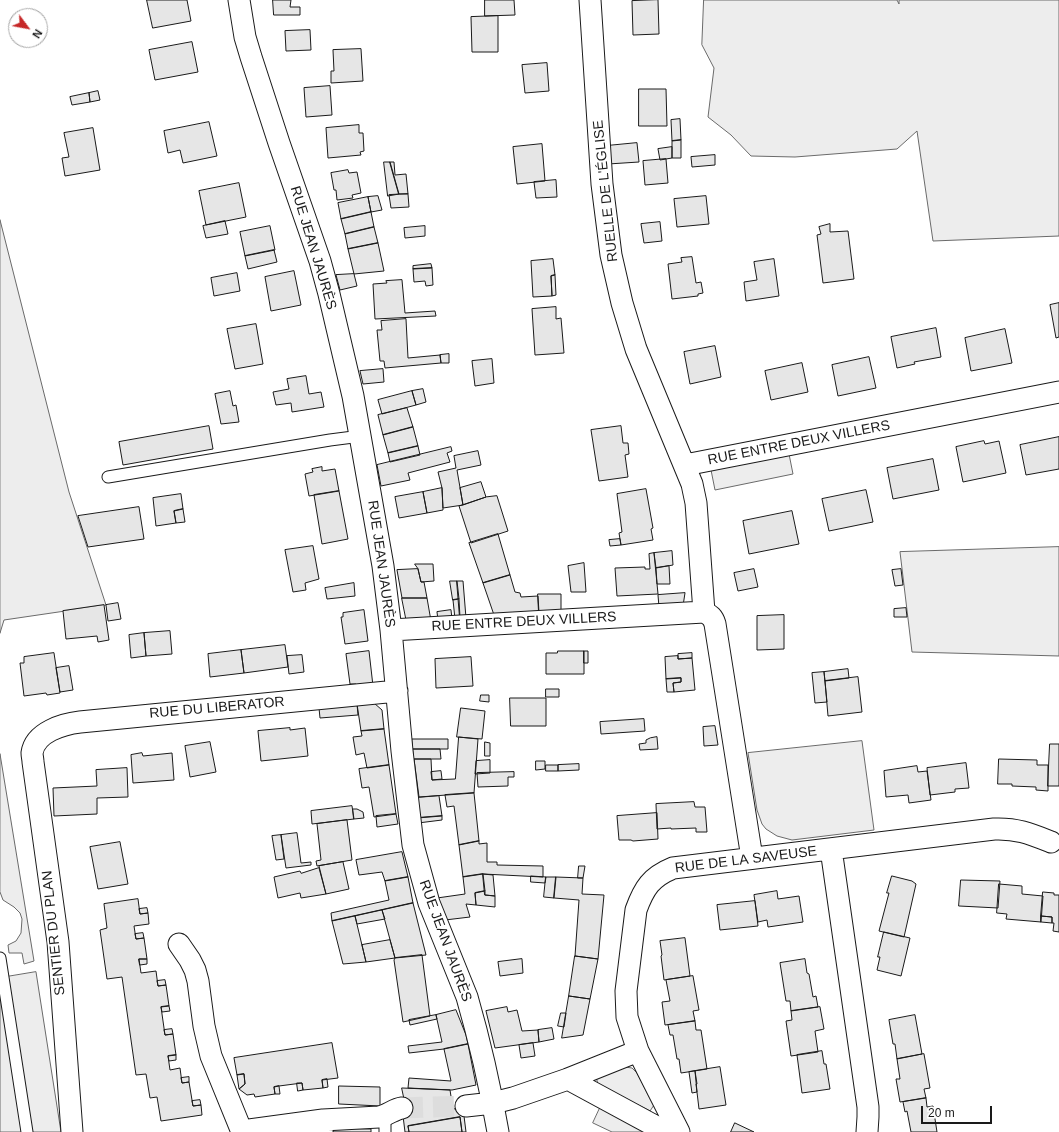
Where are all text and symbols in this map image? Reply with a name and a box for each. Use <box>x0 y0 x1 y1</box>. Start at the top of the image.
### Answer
north arrow <box>8 8 48 48</box>
text: N <box>30 27 45 40</box>
street label: RUELLE DE L'ÉGLISE <box>590 119 622 263</box>
street label: RUE JEAN JAURÈS <box>286 184 340 312</box>
street label: RUE ENTRE DEUX VILLERS <box>707 417 891 469</box>
street label: RUE JEAN JAURÈS <box>364 499 398 629</box>
street label: RUE ENTRE DEUX VILLERS <box>431 609 617 635</box>
street label: RUE DU LIBERATOR <box>149 694 285 722</box>
street label: RUE DE LA SAVEUSE <box>674 843 818 877</box>
street label: SENTIER DU PLAN <box>39 870 69 996</box>
street label: RUE JEAN JAURÈS <box>415 878 475 1004</box>
scale bar <box>923 1098 994 1124</box>
text: 20 m <box>928 1106 955 1120</box>

